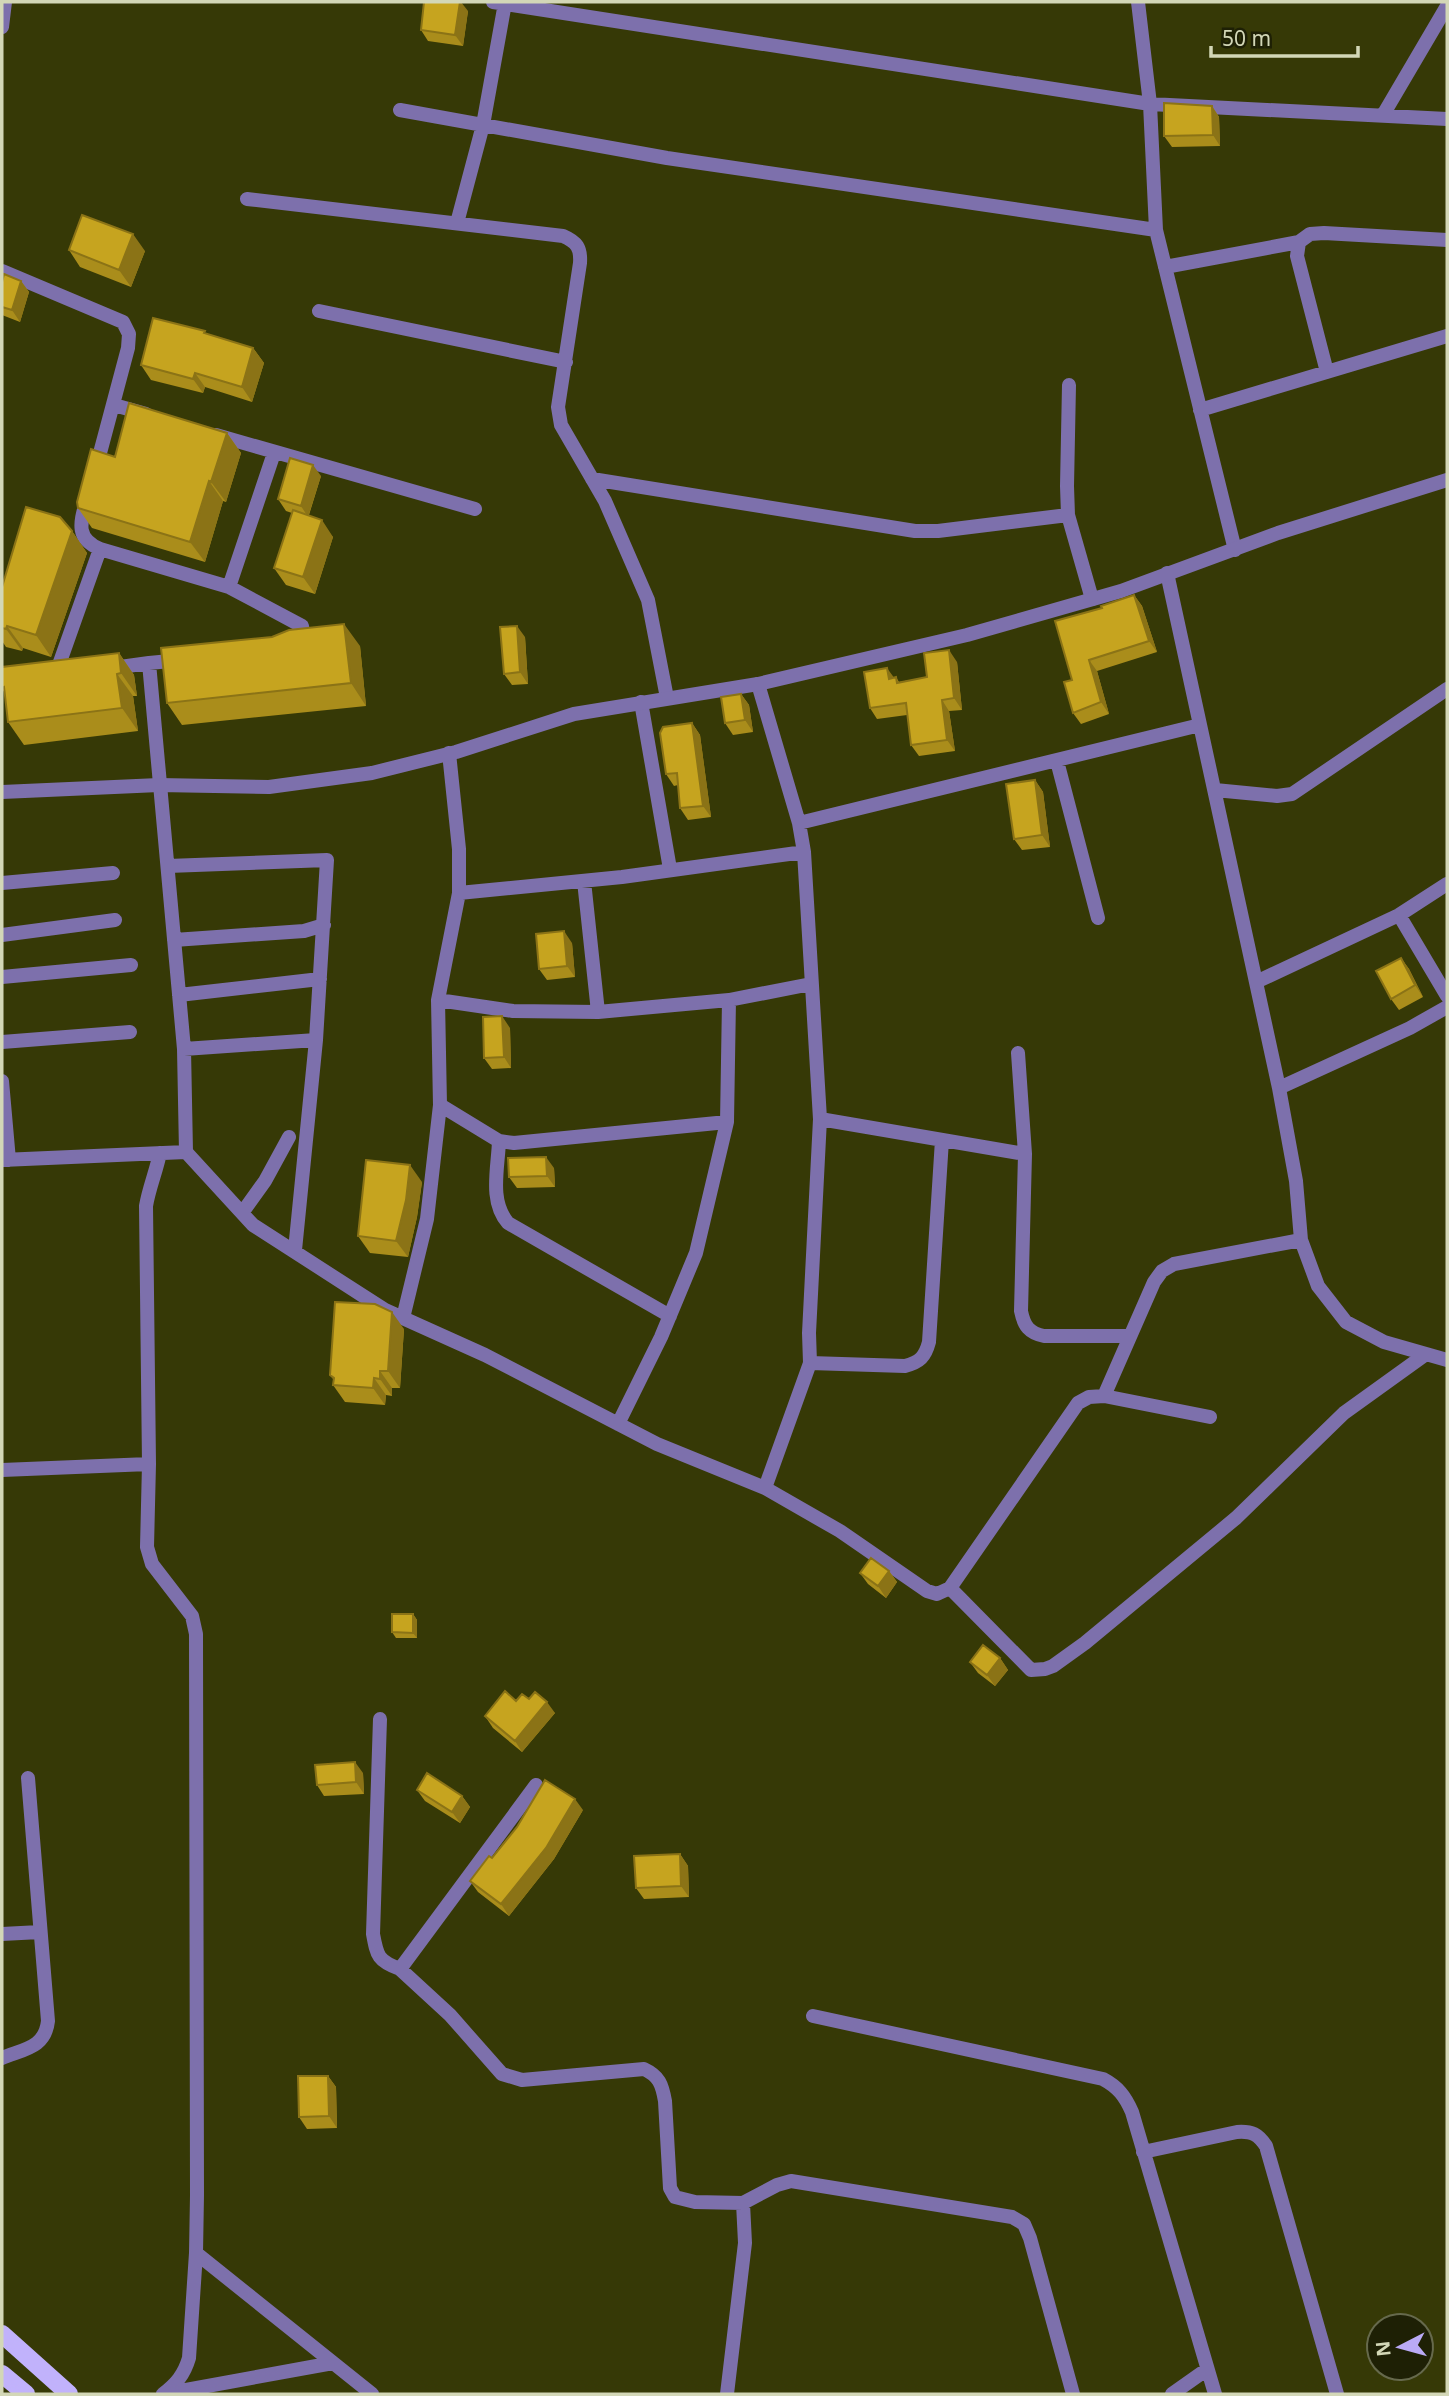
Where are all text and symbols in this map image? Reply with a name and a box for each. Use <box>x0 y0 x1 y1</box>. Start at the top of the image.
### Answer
scale bar <box>1211 14 1358 58</box>
text: 50 m <box>1222 24 1271 52</box>
north arrow <box>1365 2312 1435 2382</box>
text: N <box>1369 2340 1397 2358</box>

